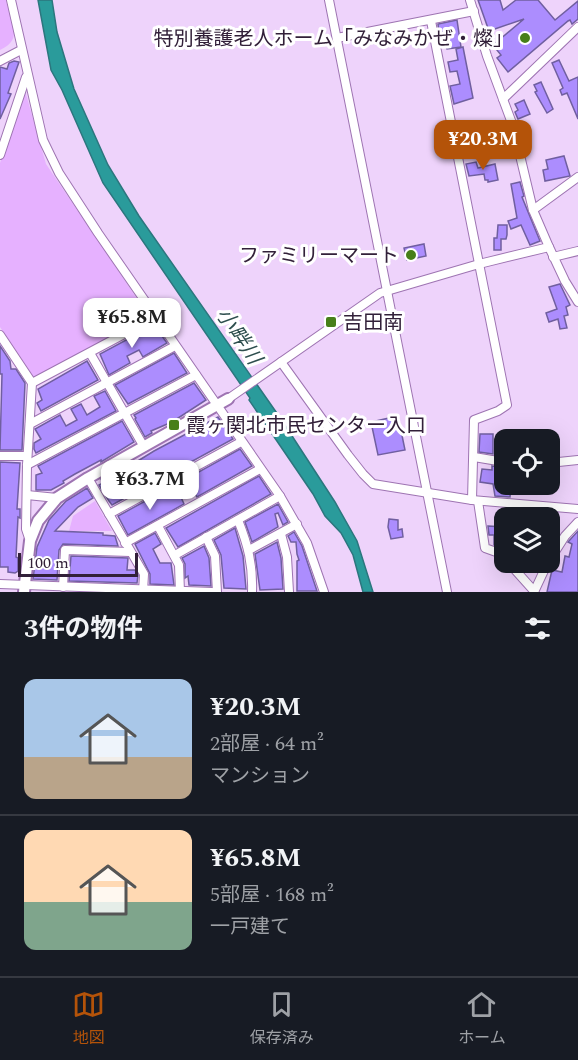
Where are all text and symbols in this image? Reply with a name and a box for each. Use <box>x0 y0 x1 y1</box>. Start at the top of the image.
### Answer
place label: 特別養護老人ホーム「みなみかぜ・燦」 <box>154 24 513 54</box>
marker: 特別養護老人ホーム「みなみかぜ・燦」 <box>518 31 532 45</box>
pin: ¥20.3M <box>434 120 532 171</box>
text: ¥20.3M <box>448 124 518 154</box>
place label: ファミリーマート <box>239 241 399 271</box>
marker: ファミリーマート <box>404 248 418 262</box>
pin: ¥65.8M <box>83 298 181 349</box>
water label: 小畔川 <box>207 301 270 373</box>
text: ¥65.8M <box>97 302 167 332</box>
place label: 吉田南 <box>343 308 403 338</box>
marker: 吉田南 <box>324 315 338 329</box>
place label: 霞ヶ関北市民センター入口 <box>186 411 426 441</box>
marker: 霞ヶ関北市民センター入口 <box>167 418 181 432</box>
map controls <box>494 429 560 573</box>
button: locate <box>494 429 560 495</box>
pin: ¥63.7M <box>101 460 199 511</box>
text: ¥63.7M <box>115 464 185 494</box>
button: layers <box>494 507 560 573</box>
scale bar <box>18 550 138 578</box>
text: 100 m <box>27 551 69 575</box>
text: 3件の物件 <box>24 609 143 649</box>
icon: filters <box>521 612 554 645</box>
text: ¥20.3M <box>210 687 301 727</box>
icon: home <box>72 703 144 775</box>
text: 2部屋 · 64 m² <box>210 729 324 759</box>
text: マンション <box>210 761 310 791</box>
text: ¥65.8M <box>210 838 301 878</box>
icon: home <box>72 854 144 926</box>
text: 5部屋 · 168 m² <box>210 880 334 910</box>
text: 一戸建て <box>210 912 290 942</box>
tab: 地図 <box>72 988 105 1050</box>
tab: 保存済み <box>250 988 314 1050</box>
tab: ホーム <box>458 988 506 1050</box>

